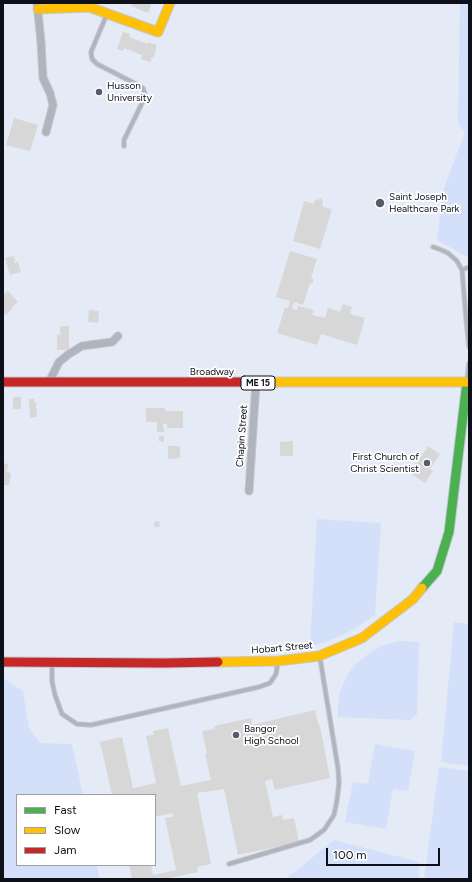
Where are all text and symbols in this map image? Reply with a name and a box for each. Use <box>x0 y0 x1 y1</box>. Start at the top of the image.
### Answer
place label: Husson University <box>107 80 152 104</box>
marker: Husson University <box>94 87 104 97</box>
place label: Saint Joseph Healthcare Park <box>389 191 459 214</box>
marker: Saint Joseph Healthcare Park <box>374 197 386 209</box>
street label: Broadway <box>190 366 234 378</box>
road number: ME 15 <box>241 376 275 390</box>
street label: Chapin Street <box>234 405 250 467</box>
place label: First Church of Christ Scientist <box>350 451 419 474</box>
marker: First Church of Christ Scientist <box>422 458 432 468</box>
street label: Hobart Street <box>251 639 313 657</box>
place label: Bangor High School <box>244 723 299 746</box>
marker: Bangor High School <box>231 730 241 740</box>
legend <box>16 794 156 866</box>
text: Fast <box>54 803 77 817</box>
text: Slow <box>54 823 80 837</box>
scale bar <box>328 840 442 866</box>
text: Jam <box>54 843 77 857</box>
text: 100 m <box>333 848 367 862</box>

